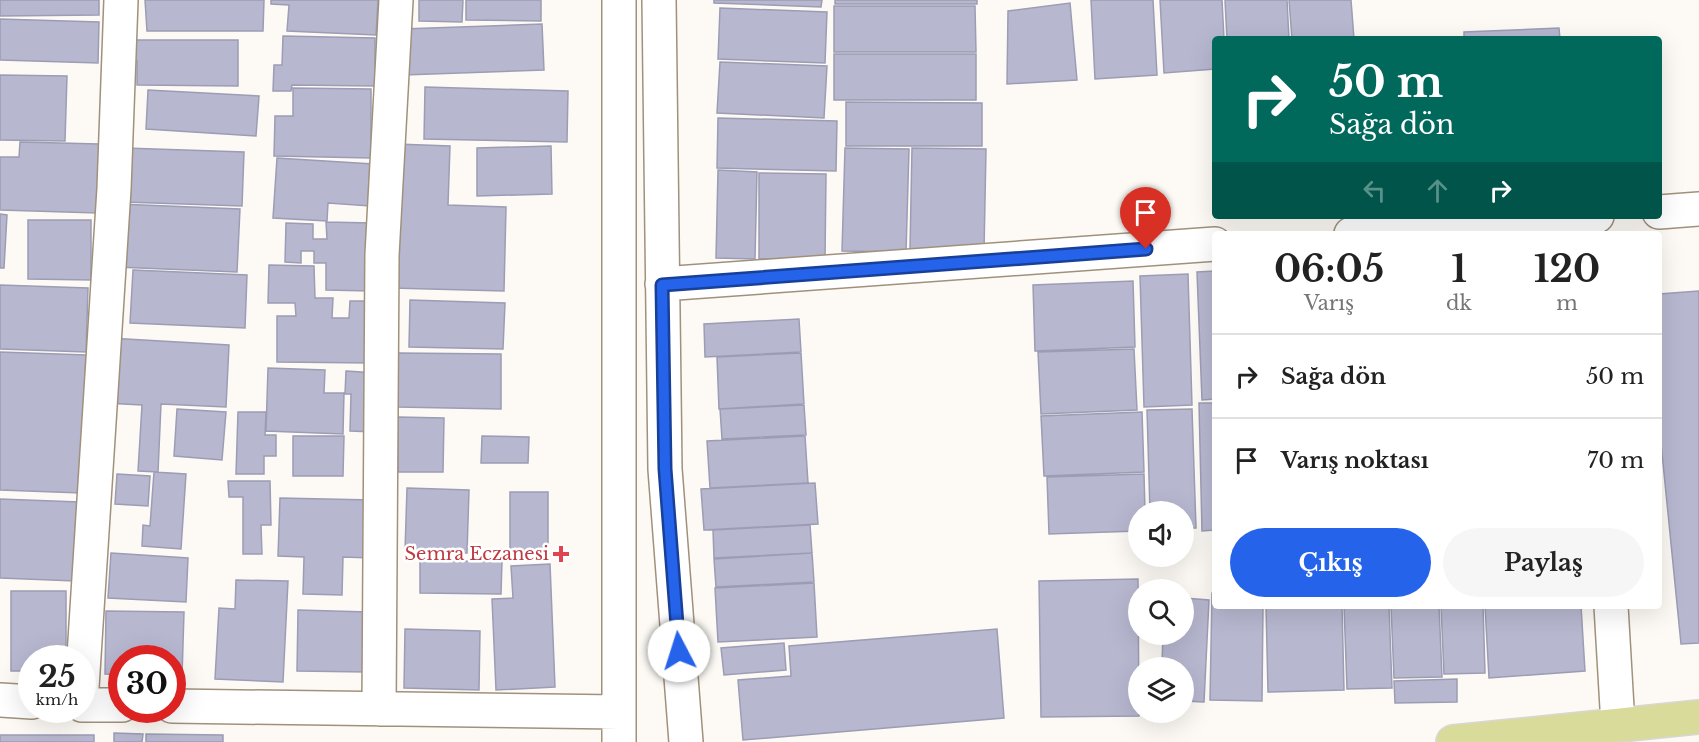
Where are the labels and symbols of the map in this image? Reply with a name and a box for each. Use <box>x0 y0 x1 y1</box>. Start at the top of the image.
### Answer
pin <box>1120 187 1171 249</box>
place label: Semra Eczanesi <box>404 543 549 565</box>
marker: Semra Eczanesi <box>554 547 568 561</box>
position arrow <box>647 619 711 683</box>
speed limit sign: 30 <box>108 645 186 723</box>

